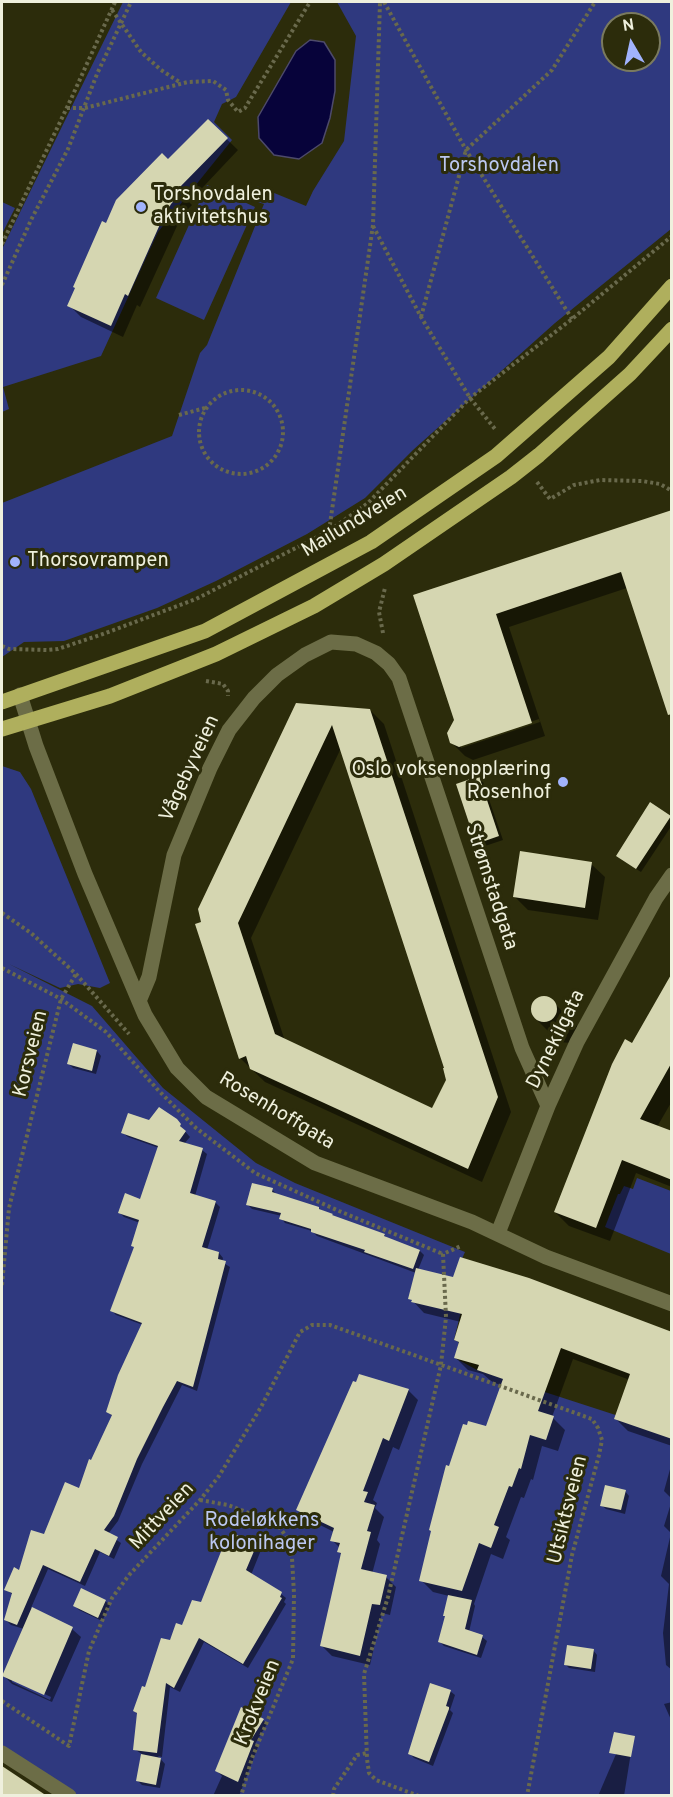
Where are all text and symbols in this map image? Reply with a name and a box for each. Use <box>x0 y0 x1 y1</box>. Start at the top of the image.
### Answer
north arrow <box>601 12 661 72</box>
text: N <box>621 15 636 37</box>
park label: Torshovdalen <box>439 155 559 179</box>
place label: Torshovdalen aktivitetshus <box>153 184 273 231</box>
marker: Torshovdalen aktivitetshus <box>134 200 148 214</box>
street label: Mailundveien <box>298 482 412 564</box>
place label: Thorsovrampen <box>27 550 169 574</box>
marker: Thorsovrampen <box>8 555 22 569</box>
street label: Vågebyveien <box>156 712 226 826</box>
place label: Oslo voksenopplæring Rosenhof <box>352 759 551 806</box>
marker: Oslo voksenopplæring Rosenhof <box>556 775 570 789</box>
street label: Strømstadgata <box>458 821 522 953</box>
street label: Dynekilgata <box>523 987 591 1093</box>
street label: Korsveien <box>10 1008 54 1100</box>
street label: Rosenhoffgata <box>214 1068 338 1156</box>
street label: Utsiktsveien <box>544 1453 594 1567</box>
street label: Mittveien <box>126 1478 200 1556</box>
park label: Rodeløkkens kolonihager <box>205 1510 319 1557</box>
street label: Krokveien <box>231 1657 287 1749</box>

